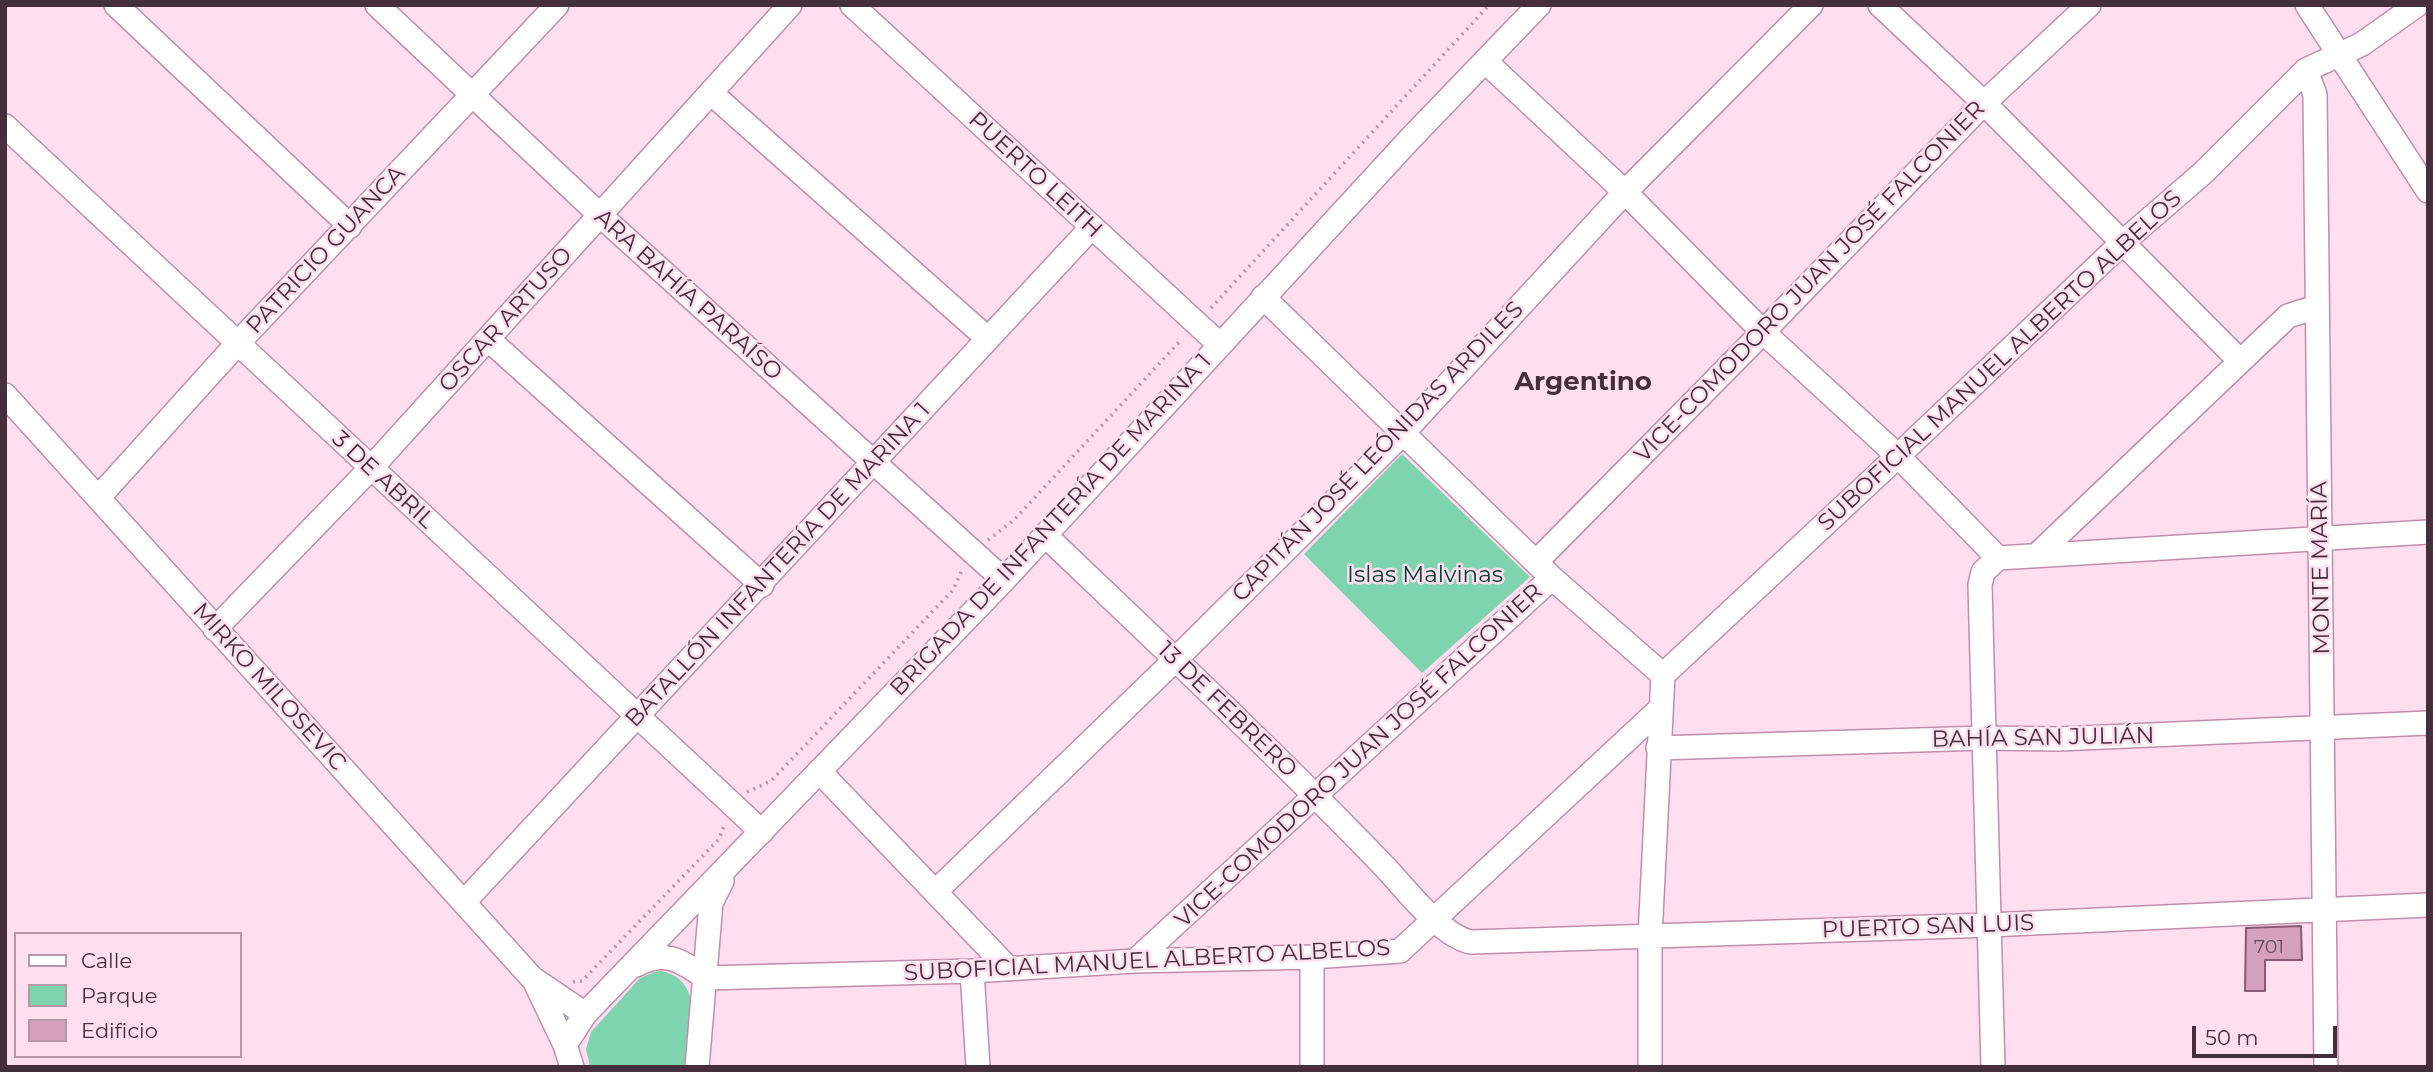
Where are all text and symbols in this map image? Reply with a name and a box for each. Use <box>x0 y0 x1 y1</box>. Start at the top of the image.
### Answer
street label: VICE-COMODORO JUAN JOSÉ FALCONIER <box>1629 95 1991 469</box>
street label: PUERTO LEITH <box>963 106 1107 244</box>
street label: PATRICIO GUANCA <box>241 160 411 340</box>
street label: SUBOFICIAL MANUEL ALBERTO ALBELOS <box>1812 185 2188 537</box>
street label: ARA BAHÍA PARAÍSO <box>588 203 788 387</box>
street label: OSCAR ARTUSO <box>434 242 578 398</box>
street label: CAPITÁN JOSÉ LEÓNIDAS ARDILES <box>1227 296 1529 608</box>
street label: BRIGADA DE INFANTERÍA DE MARINA 1 <box>885 348 1217 702</box>
district label: Argentino <box>1514 366 1652 398</box>
street label: BATALLÓN INFANTERÍA DE MARINA 1 <box>620 397 936 733</box>
street label: 3 DE ABRIL <box>326 425 440 535</box>
street label: MONTE MARÍA <box>2306 481 2336 655</box>
park label: Islas Malvinas <box>1347 561 1503 589</box>
street label: VICE-COMODORO JUAN JOSÉ FALCONIER <box>1170 578 1548 934</box>
street label: MIRKO MILOSEVIC <box>186 598 352 776</box>
street label: 13 DE FEBRERO <box>1152 637 1302 783</box>
street label: BAHÍA SAN JULIÁN <box>1931 722 2155 754</box>
street label: PUERTO SAN LUIS <box>1821 909 2035 945</box>
legend <box>14 932 242 1058</box>
street label: SUBOFICIAL MANUEL ALBERTO ALBELOS <box>903 934 1391 988</box>
house number: 701 <box>2254 936 2284 958</box>
text: Calle <box>81 948 132 973</box>
text: Parque <box>81 983 157 1008</box>
scale bar <box>2195 1012 2340 1056</box>
text: Edificio <box>81 1018 158 1043</box>
text: 50 m <box>2205 1025 2259 1050</box>

